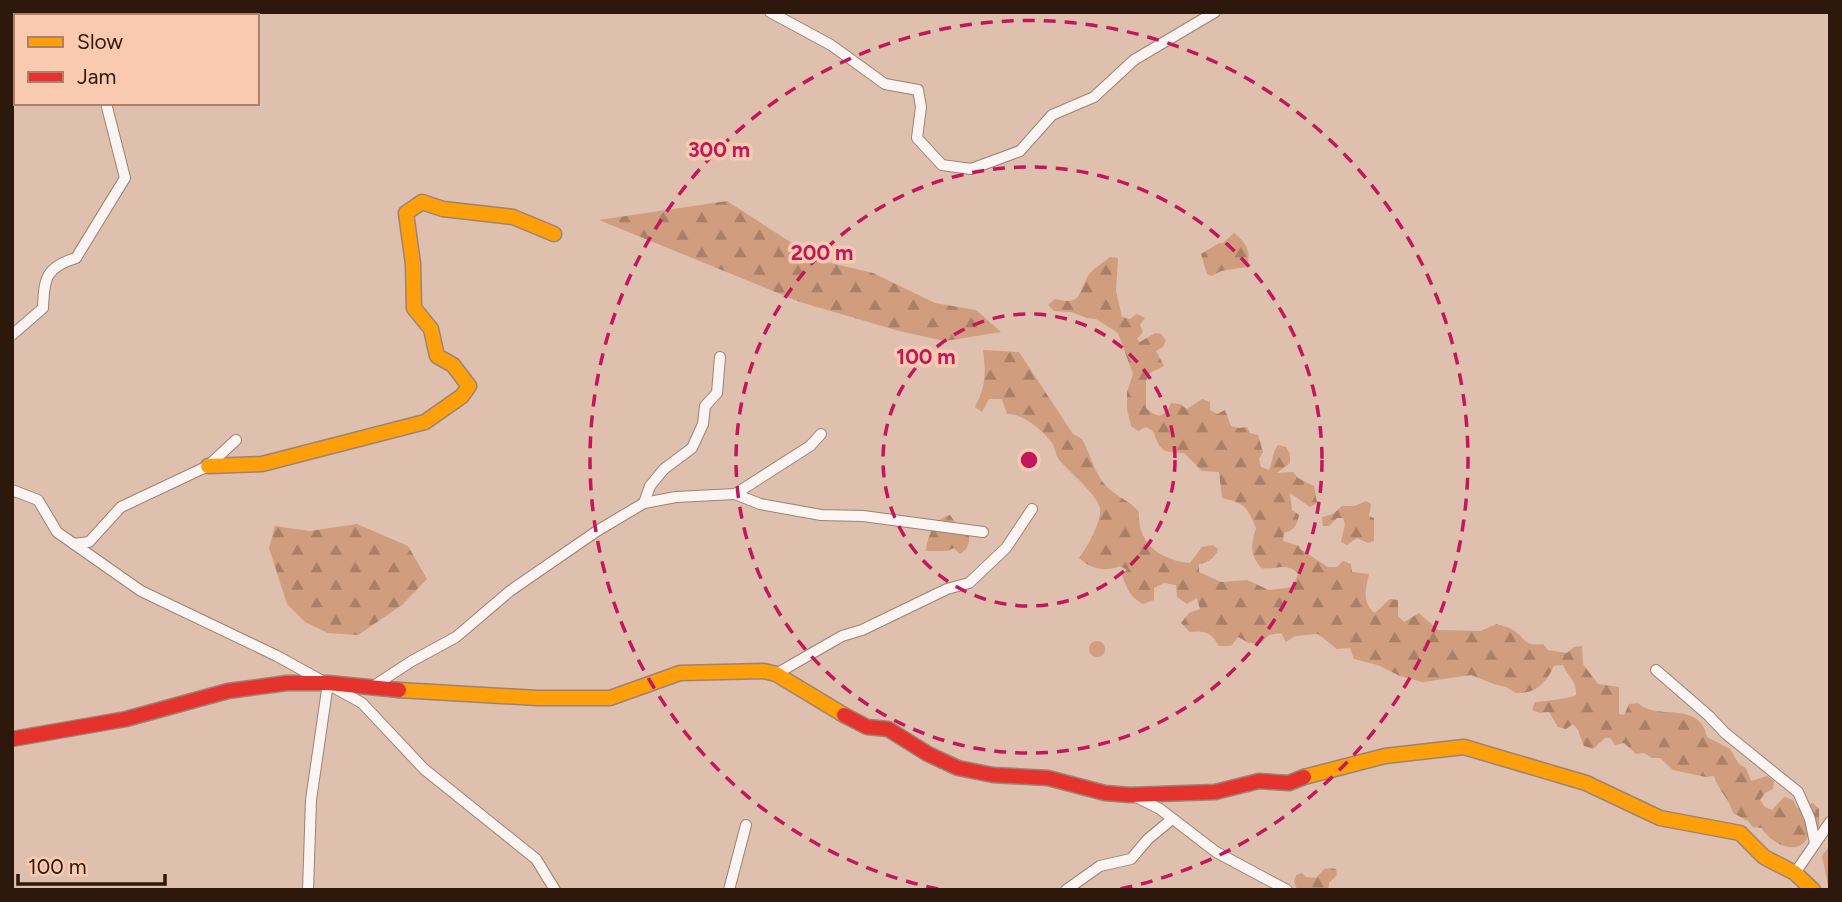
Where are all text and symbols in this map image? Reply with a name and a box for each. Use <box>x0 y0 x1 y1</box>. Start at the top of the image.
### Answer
legend <box>14 14 259 105</box>
text: Slow <box>77 29 123 54</box>
text: Jam <box>77 64 116 89</box>
text: 300 m <box>688 137 750 162</box>
text: 200 m <box>791 240 853 265</box>
text: 100 m <box>896 344 956 369</box>
centre of rings <box>1017 448 1041 472</box>
scale bar <box>18 842 164 886</box>
text: 100 m <box>28 854 87 879</box>

